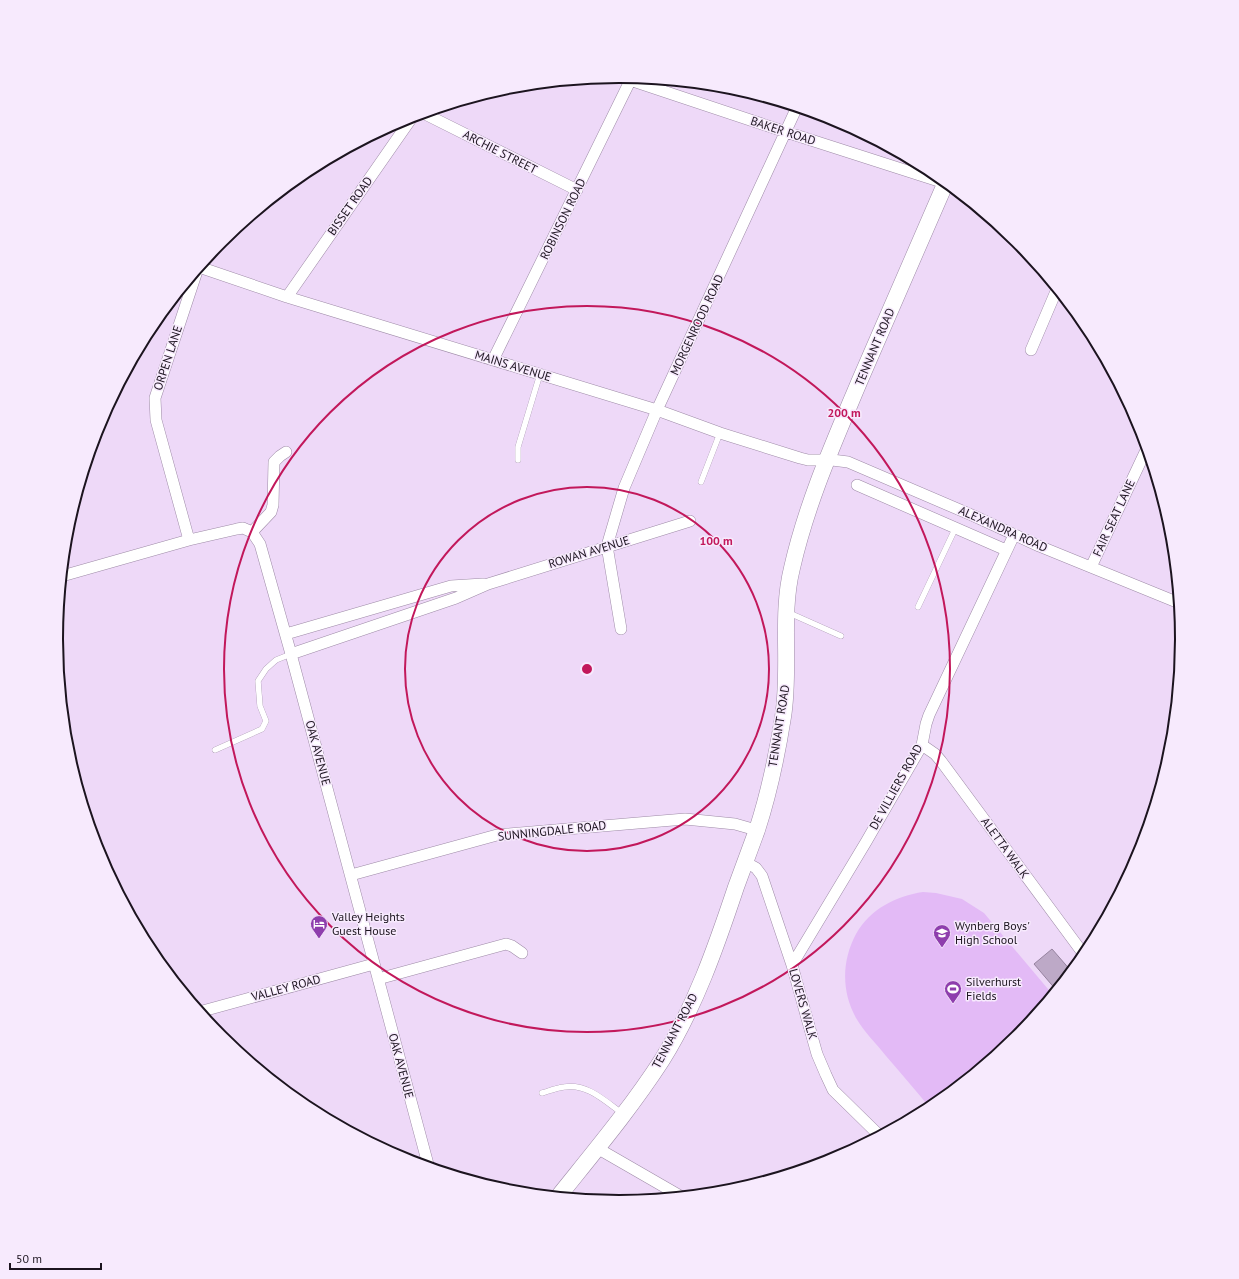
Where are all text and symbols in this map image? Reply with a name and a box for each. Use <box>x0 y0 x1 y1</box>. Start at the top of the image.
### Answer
street label: BAKER ROAD <box>749 113 818 148</box>
street label: ARCHIE STREET <box>461 126 540 177</box>
street label: BISSET ROAD <box>324 173 375 238</box>
street label: ROBINSON ROAD <box>536 176 589 262</box>
street label: MORGENROOD ROAD <box>667 272 727 378</box>
street label: TENNANT ROAD <box>851 305 898 388</box>
street label: ORPEN LANE <box>150 323 185 392</box>
street label: MAINS AVENUE <box>473 347 553 384</box>
text: 200 m <box>827 405 861 420</box>
street label: FAIR SEAT LANE <box>1089 477 1138 559</box>
street label: ALEXANDRA ROAD <box>956 502 1050 555</box>
street label: ROWAN AVENUE <box>546 532 631 571</box>
text: 100 m <box>699 533 733 548</box>
centre of rings <box>580 662 594 676</box>
street label: TENNANT ROAD <box>765 684 792 768</box>
street label: OAK AVENUE <box>303 719 334 787</box>
street label: DE VILLIERS ROAD <box>866 741 925 832</box>
street label: ALETTA WALK <box>978 814 1033 881</box>
street label: SUNNINGDALE ROAD <box>497 817 607 844</box>
place label: Valley Heights Guest House <box>331 909 405 938</box>
hotel icon: Valley Heights Guest House <box>309 914 329 939</box>
place label: Wynberg Boys' High School <box>955 918 1030 947</box>
school or university icon: Wynberg Boys' High School <box>932 923 952 948</box>
street label: LOVERS WALK <box>786 967 821 1041</box>
street label: VALLEY ROAD <box>249 971 322 1004</box>
place label: Silverhurst Fields <box>966 974 1021 1003</box>
sports icon: Silverhurst Fields <box>943 979 963 1004</box>
street label: TENNANT ROAD <box>648 990 701 1071</box>
street label: OAK AVENUE <box>386 1032 417 1100</box>
scale bar <box>10 1245 101 1271</box>
text: 50 m <box>16 1251 42 1266</box>

